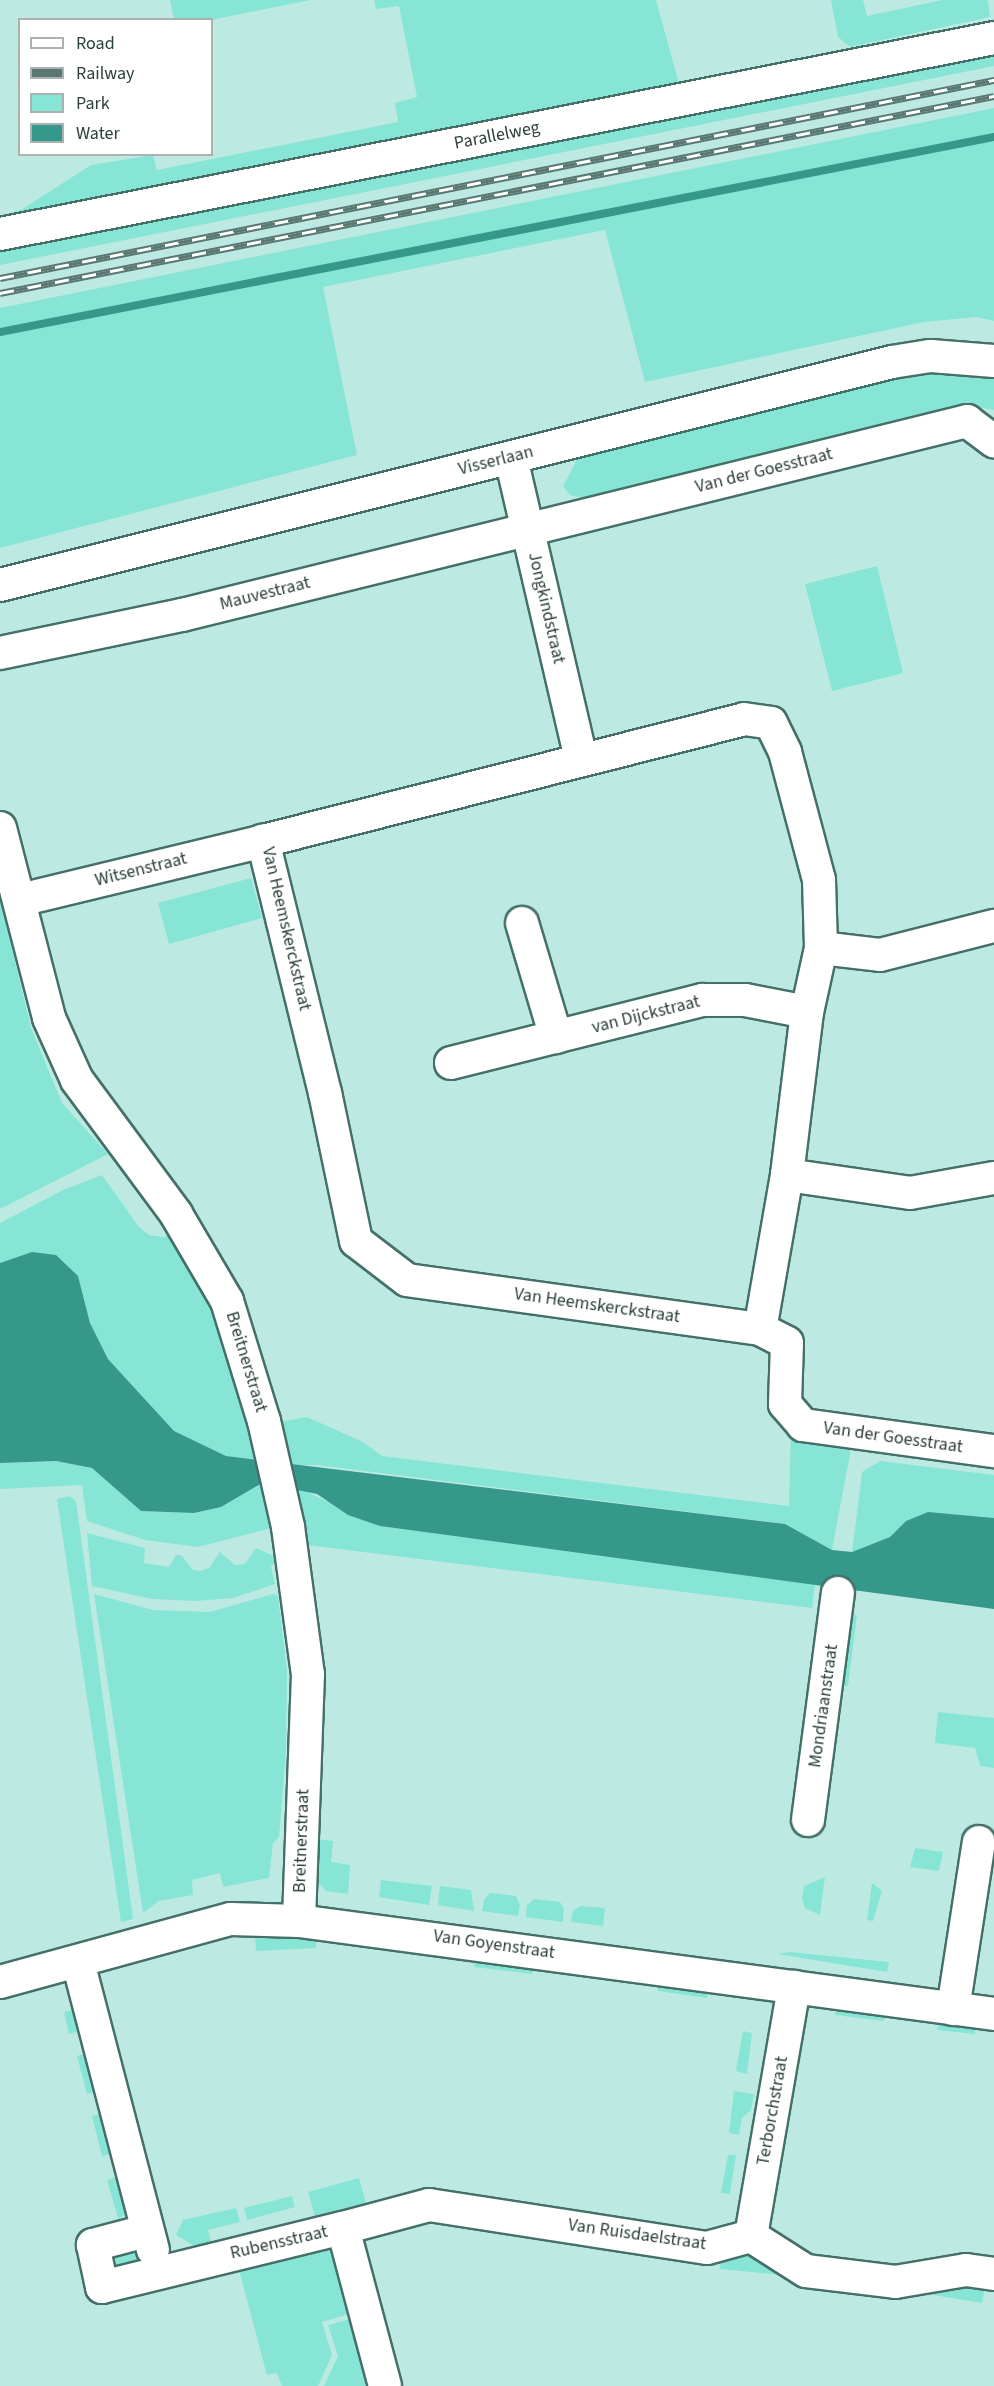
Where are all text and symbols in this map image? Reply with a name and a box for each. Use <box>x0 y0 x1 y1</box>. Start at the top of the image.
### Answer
legend <box>18 18 213 156</box>
text: Road <box>76 31 115 56</box>
text: Railway <box>76 61 135 86</box>
text: Park <box>76 91 110 116</box>
street label: Parallelweg <box>452 117 542 155</box>
text: Water <box>76 121 120 146</box>
street label: Visserlaan <box>456 441 536 481</box>
street label: Van der Goesstraat <box>693 444 835 498</box>
street label: Jongkindstraat <box>523 550 569 666</box>
street label: Mauvestraat <box>218 572 312 616</box>
street label: Van Heemskerckstraat <box>257 845 315 1013</box>
street label: Witsenstraat <box>93 848 189 892</box>
street label: van Dijckstraat <box>590 991 702 1039</box>
street label: Van Heemskerckstraat <box>513 1284 681 1328</box>
street label: Breitnerstraat <box>220 1309 272 1415</box>
street label: Van der Goesstraat <box>822 1418 964 1458</box>
street label: Mondriaanstraat <box>805 1643 843 1769</box>
street label: Breitnerstraat <box>289 1789 315 1893</box>
street label: Van Goyenstraat <box>432 1926 556 1964</box>
street label: Terborchstraat <box>753 2055 793 2167</box>
street label: Van Ruisdaelstraat <box>567 2215 707 2255</box>
street label: Rubensstraat <box>228 2221 330 2265</box>

